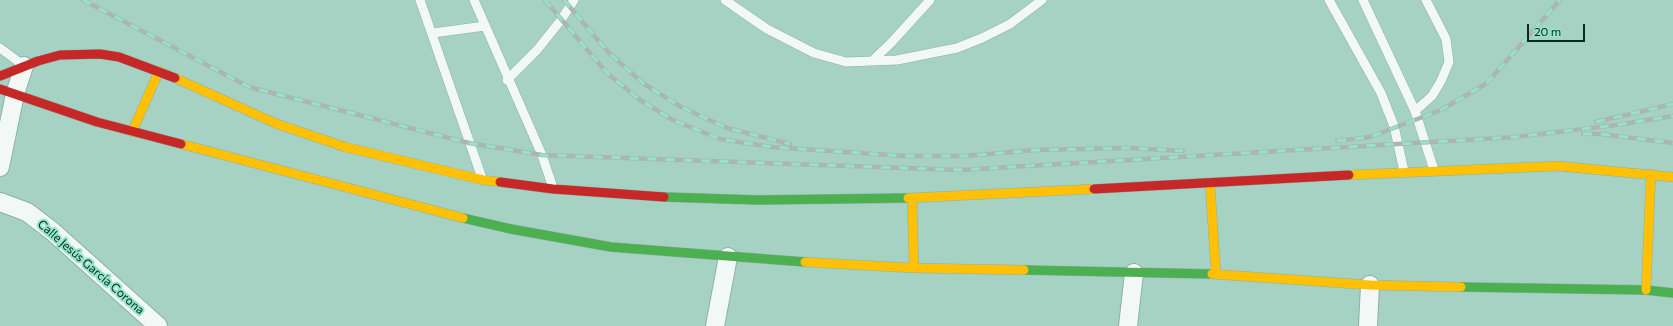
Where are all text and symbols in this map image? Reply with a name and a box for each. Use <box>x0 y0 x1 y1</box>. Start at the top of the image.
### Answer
scale bar <box>1529 16 1587 42</box>
text: 20 m <box>1534 24 1561 38</box>
street label: Calle Jesús García Corona <box>35 217 147 317</box>

